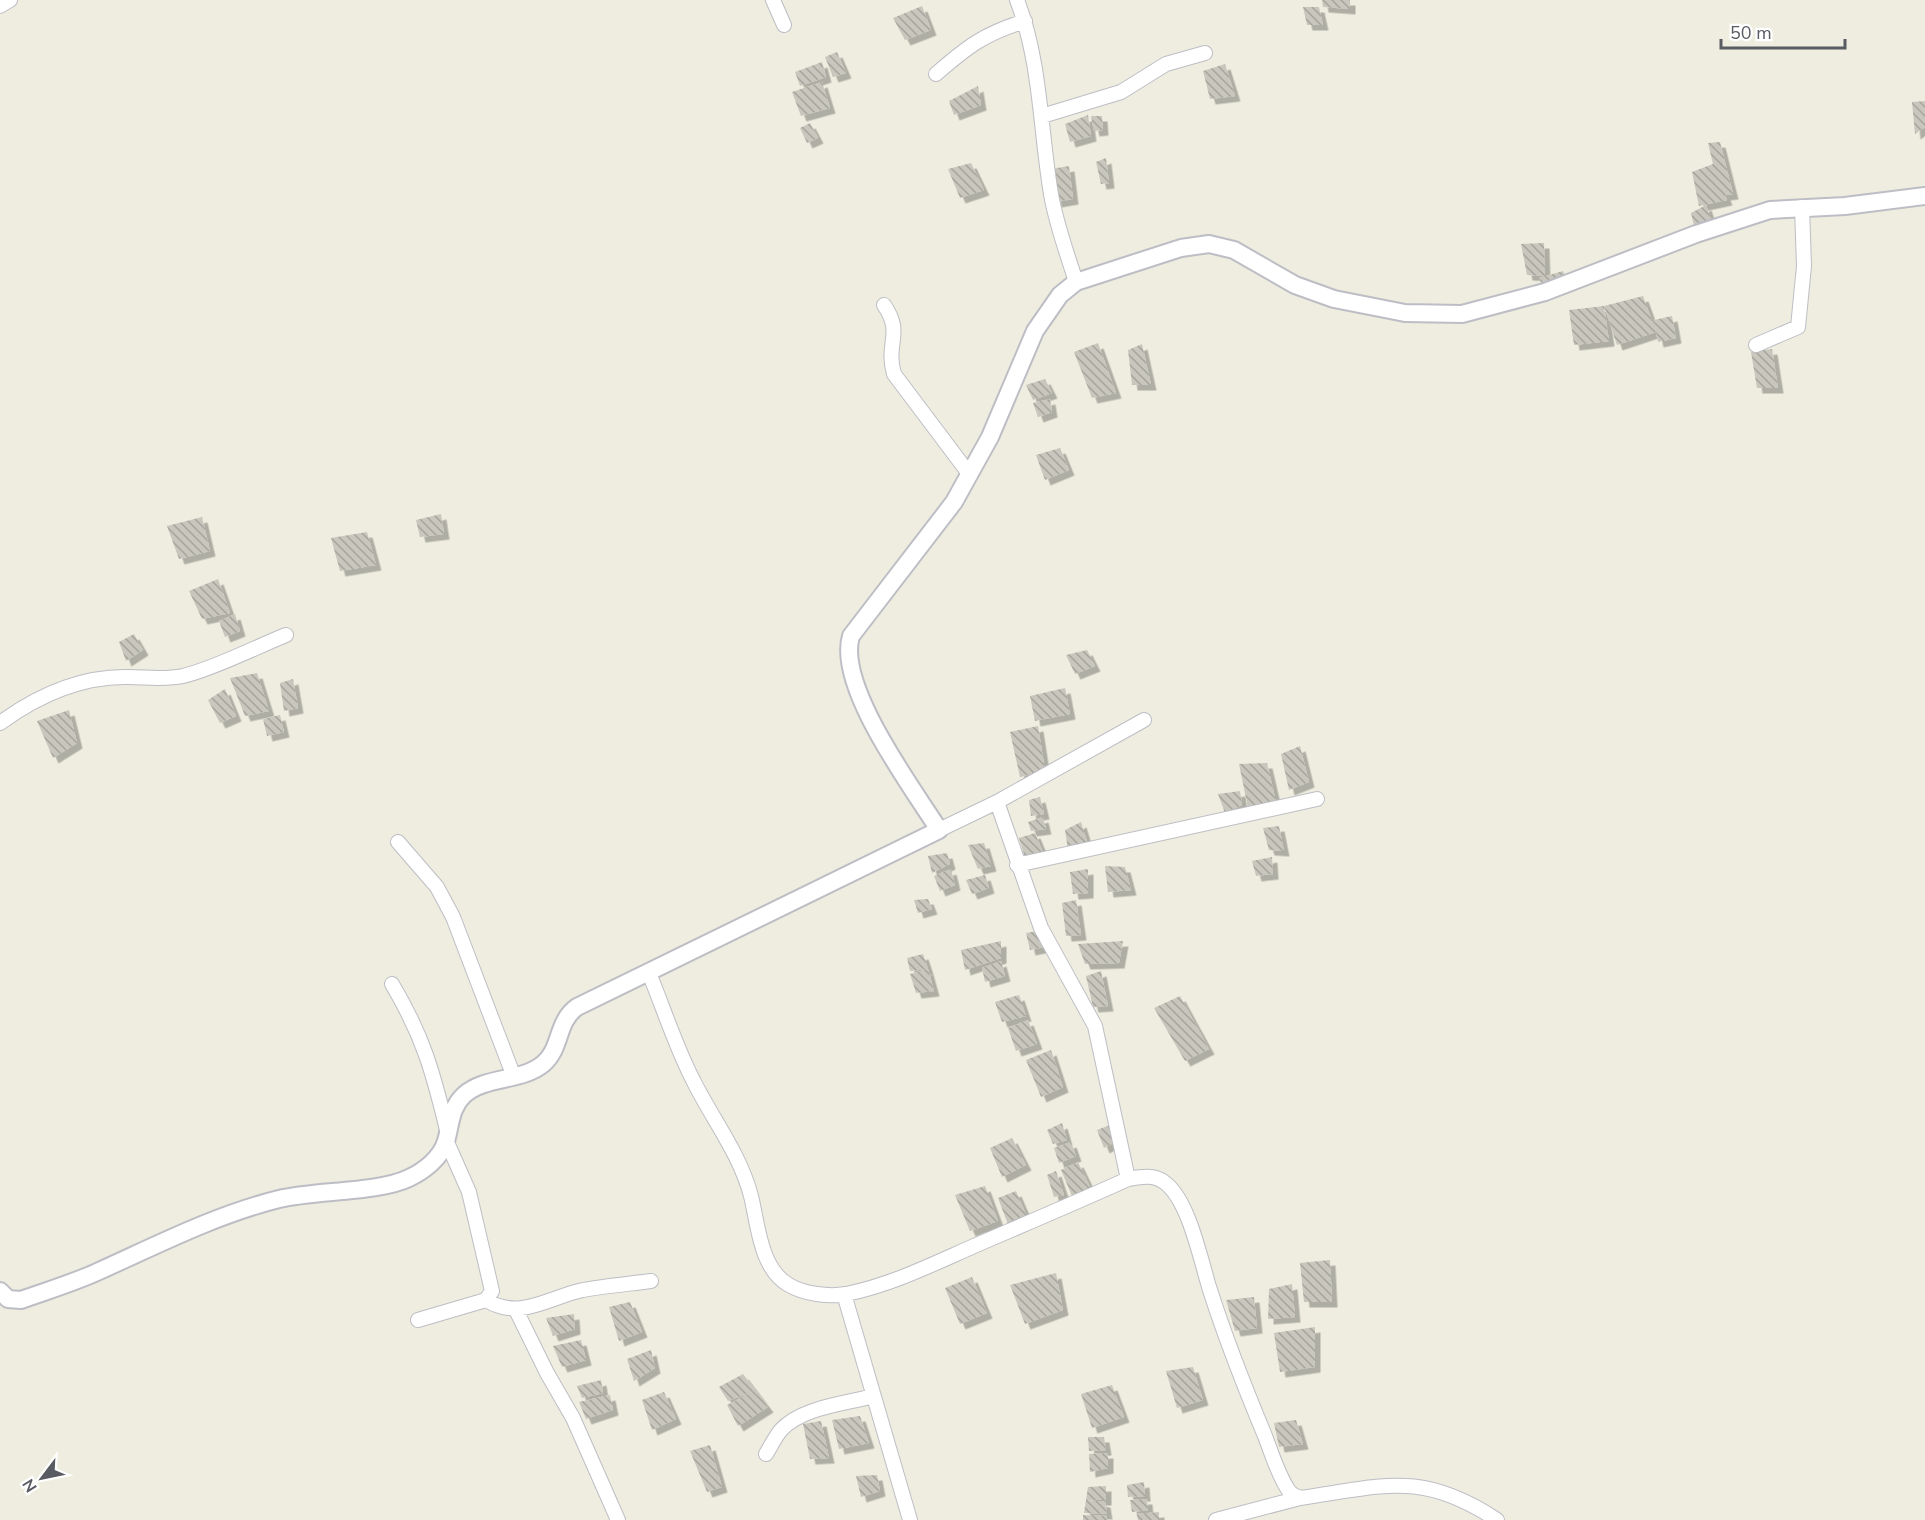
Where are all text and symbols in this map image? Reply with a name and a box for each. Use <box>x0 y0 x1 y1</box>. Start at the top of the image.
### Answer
scale bar <box>1721 12 1846 50</box>
text: 50 m <box>1730 21 1772 45</box>
north arrow <box>12 1448 72 1508</box>
text: N <box>18 1475 43 1496</box>

